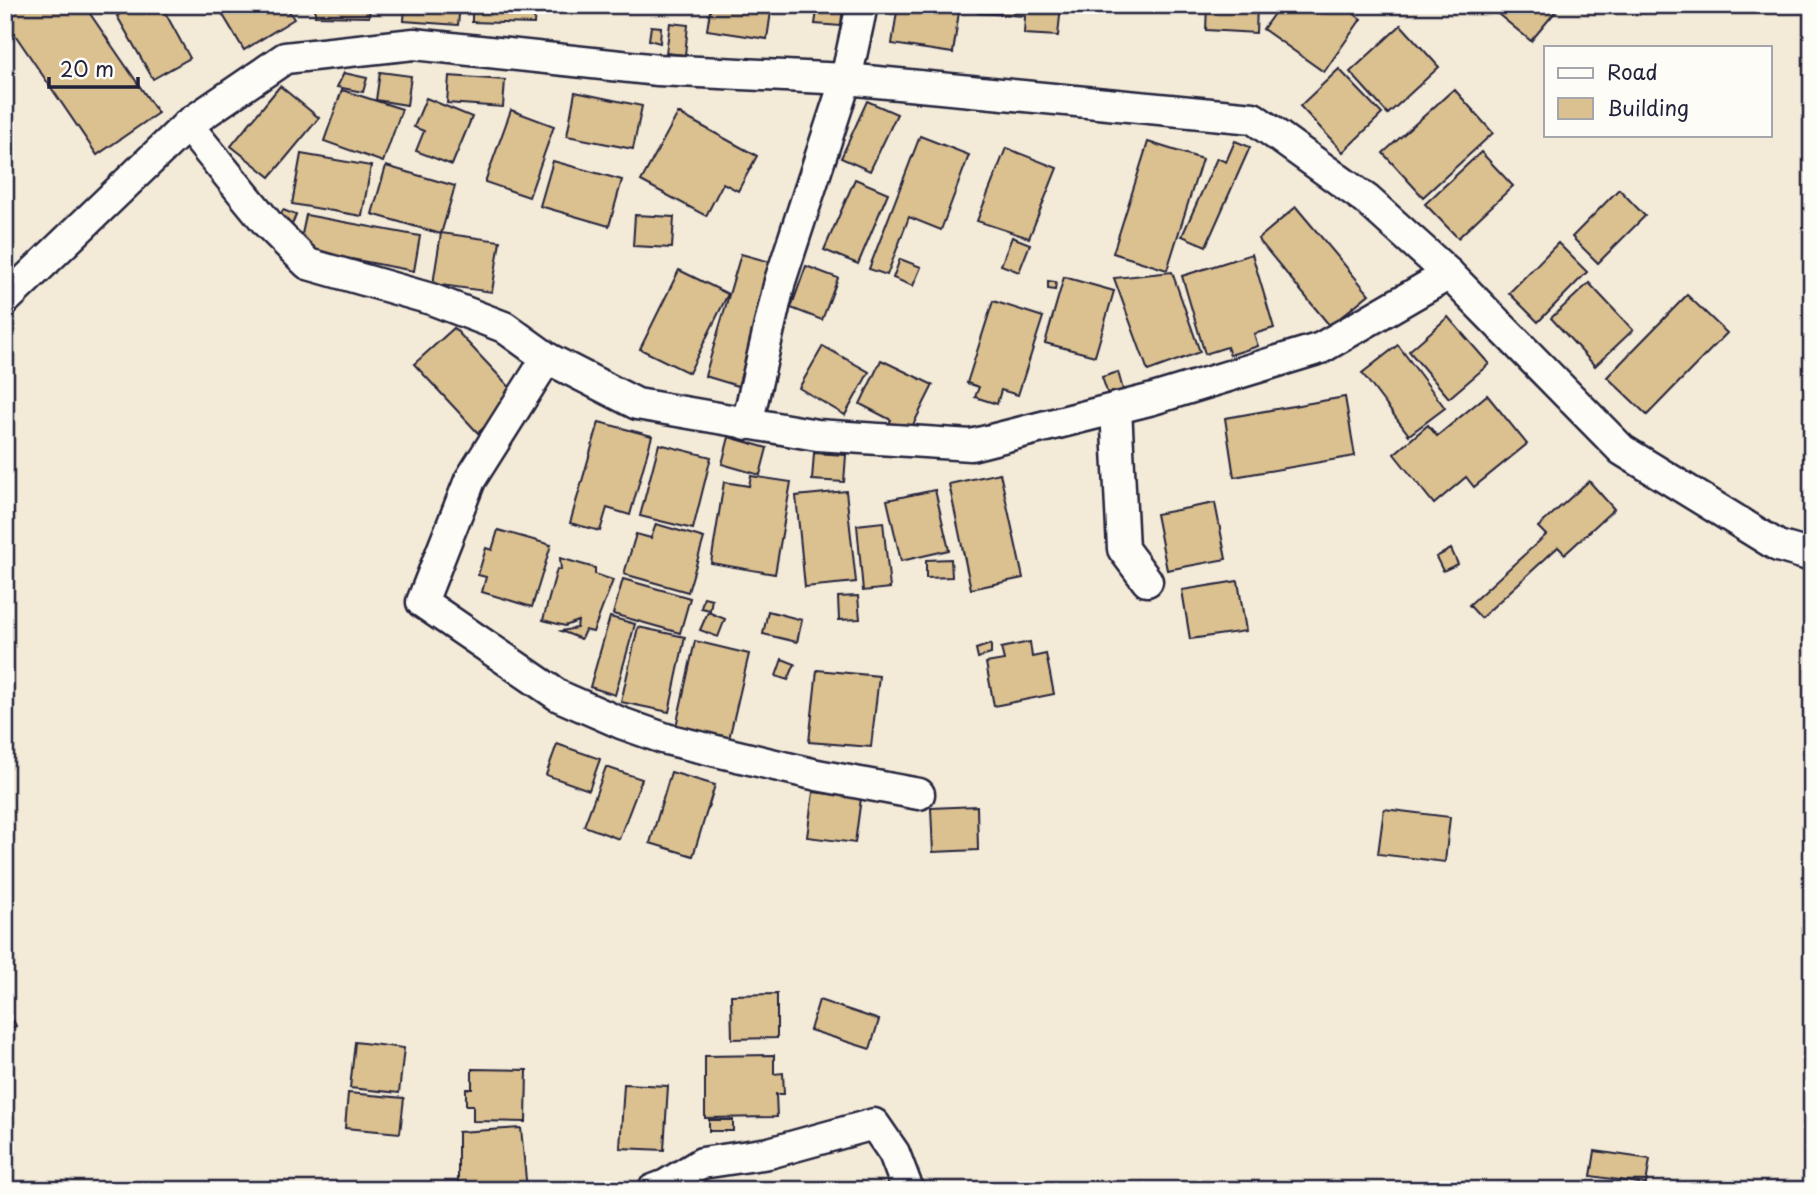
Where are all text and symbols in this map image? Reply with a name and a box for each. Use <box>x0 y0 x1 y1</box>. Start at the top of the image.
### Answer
scale bar <box>49 46 138 90</box>
legend <box>1544 46 1772 136</box>
text: 20 m <box>60 52 114 84</box>
text: Road <box>1607 55 1658 87</box>
text: Building <box>1607 91 1689 123</box>

